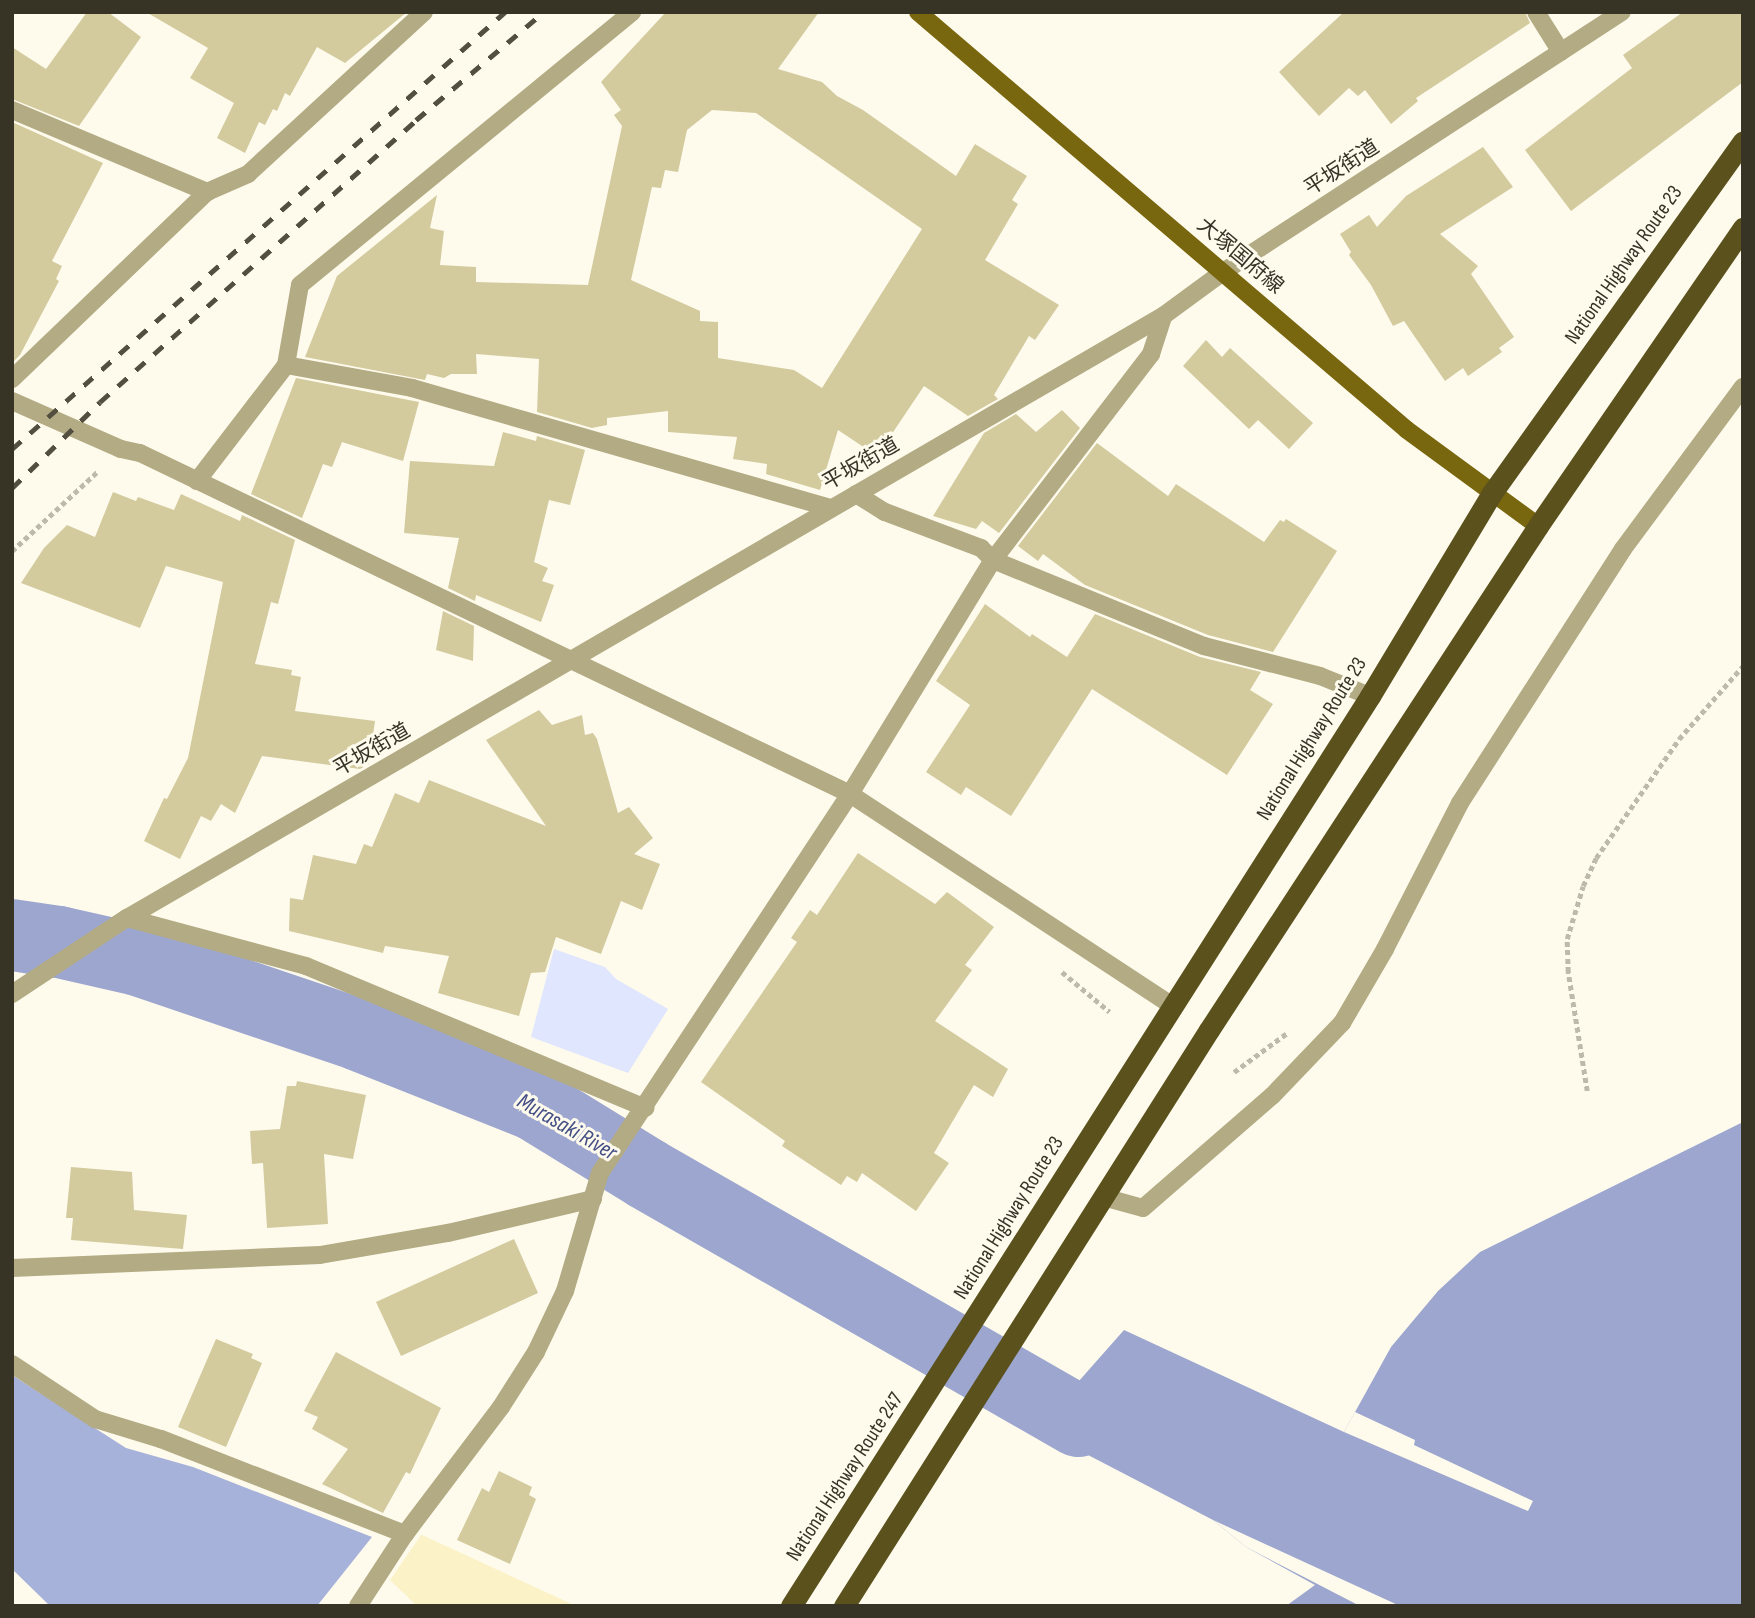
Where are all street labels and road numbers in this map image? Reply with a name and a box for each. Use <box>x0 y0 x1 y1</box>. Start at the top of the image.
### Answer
street label: 平坂街道 <box>1300 135 1384 201</box>
street label: National Highway Route 23 <box>1560 181 1688 349</box>
street label: 大塚国府線 <box>1192 213 1288 299</box>
street label: 平坂街道 <box>818 432 904 496</box>
street label: National Highway Route 23 <box>1252 653 1372 825</box>
street label: 平坂街道 <box>329 718 415 782</box>
street label: National Highway Route 23 <box>949 1132 1069 1304</box>
street label: National Highway Route 247 <box>781 1388 909 1566</box>

